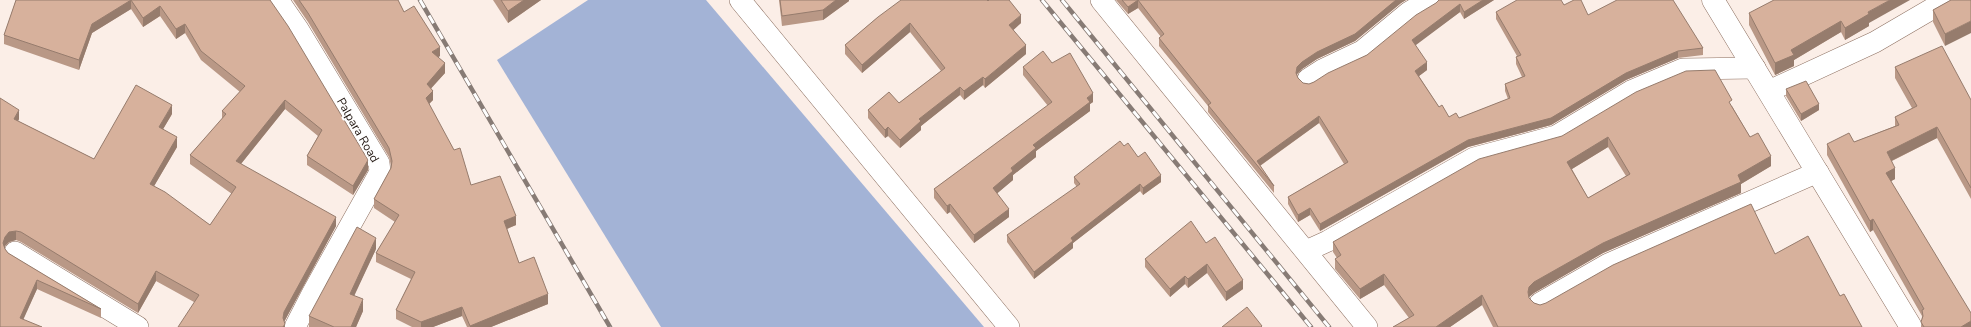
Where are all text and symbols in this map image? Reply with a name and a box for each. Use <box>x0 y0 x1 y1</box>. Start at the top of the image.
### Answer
street label: Palpara Road <box>333 95 383 165</box>

